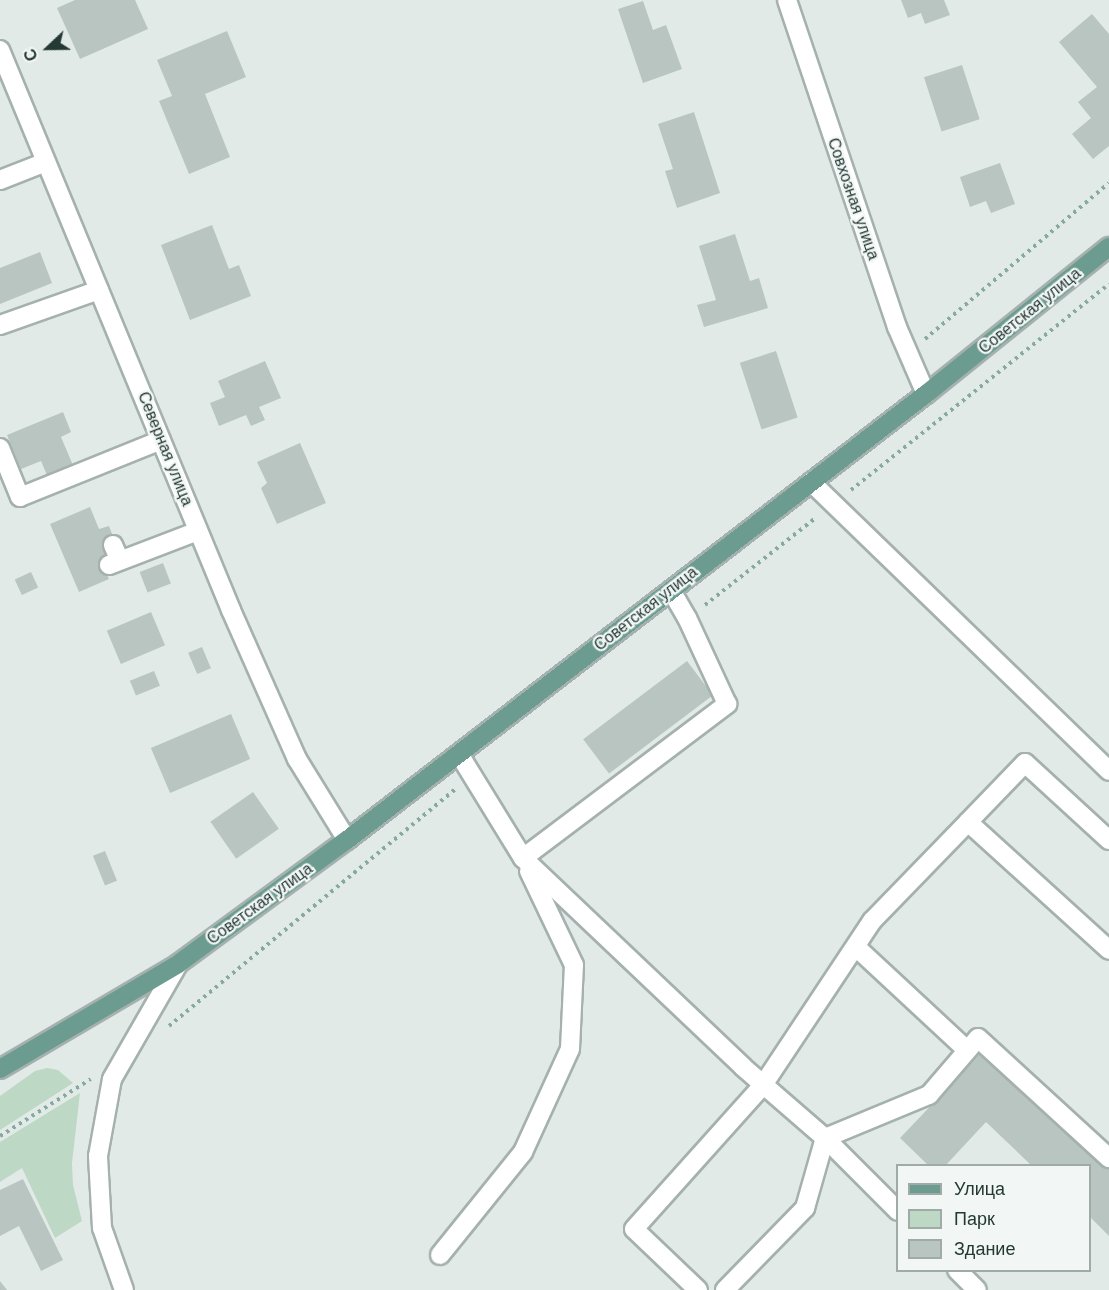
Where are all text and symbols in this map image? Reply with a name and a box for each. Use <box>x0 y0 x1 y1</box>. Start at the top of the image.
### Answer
north arrow <box>18 18 78 78</box>
text: С <box>21 46 41 63</box>
street label: Совхозная улица <box>823 136 883 262</box>
street label: Советская улица <box>975 264 1085 358</box>
street label: Северная улица <box>133 389 197 509</box>
street label: Советская улица <box>591 563 701 655</box>
street label: Советская улица <box>204 859 316 949</box>
legend <box>896 1164 1091 1272</box>
text: Улица <box>954 1179 1005 1199</box>
text: Парк <box>954 1209 995 1229</box>
text: Здание <box>954 1239 1015 1259</box>

